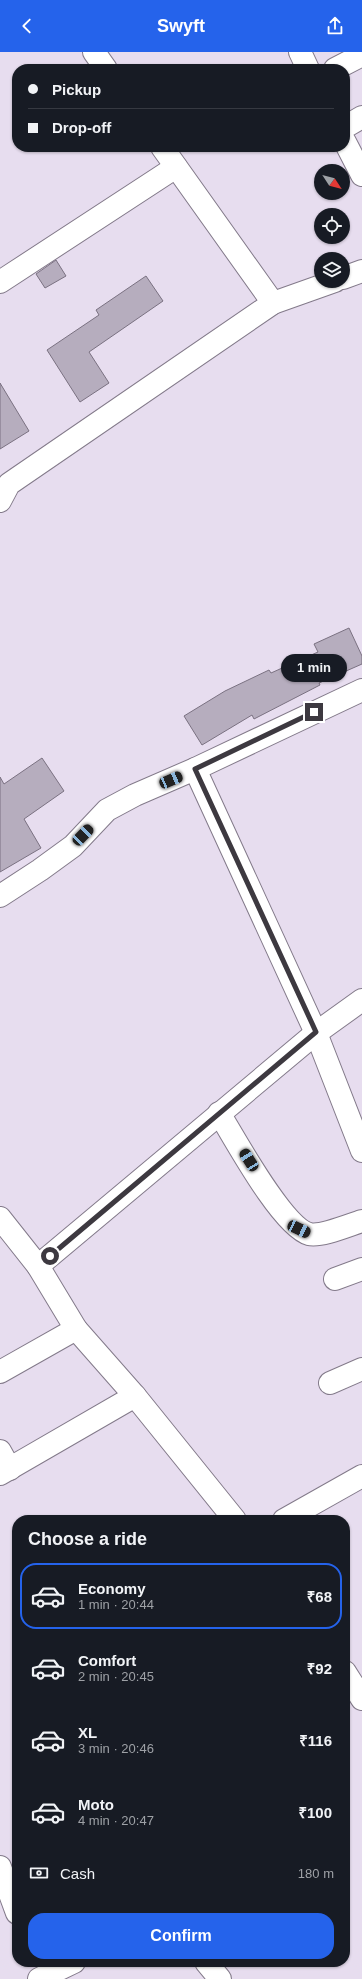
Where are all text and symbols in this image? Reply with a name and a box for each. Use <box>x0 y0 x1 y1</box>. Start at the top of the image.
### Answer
icon: back <box>16 15 38 37</box>
icon: share <box>324 15 346 37</box>
text: Swyft <box>157 16 205 36</box>
text: Pickup <box>52 81 101 98</box>
text: Drop-off <box>52 119 111 136</box>
north arrow <box>314 164 350 200</box>
map controls <box>314 164 350 288</box>
button: locate <box>314 208 350 244</box>
button: layers <box>314 252 350 288</box>
callout: 1 min <box>281 654 347 682</box>
text: 1 min <box>297 660 331 675</box>
route end <box>305 703 323 721</box>
car <box>158 770 184 790</box>
car <box>70 822 96 848</box>
car <box>238 1147 260 1173</box>
car <box>286 1218 312 1240</box>
route start <box>41 1247 59 1265</box>
text: Choose a ride <box>28 1529 147 1549</box>
icon: car <box>30 1578 66 1614</box>
text: Economy <box>78 1580 146 1597</box>
text: ₹68 <box>307 1588 332 1605</box>
text: 1 min · 20:44 <box>78 1597 154 1612</box>
icon: car <box>30 1650 66 1686</box>
text: Comfort <box>78 1652 136 1669</box>
text: ₹92 <box>307 1660 332 1677</box>
text: 2 min · 20:45 <box>78 1669 154 1684</box>
icon: car <box>30 1722 66 1758</box>
text: XL <box>78 1724 97 1741</box>
text: ₹116 <box>299 1732 332 1749</box>
text: 3 min · 20:46 <box>78 1741 154 1756</box>
icon: car <box>30 1794 66 1830</box>
text: Moto <box>78 1796 114 1813</box>
text: ₹100 <box>298 1804 332 1821</box>
text: 4 min · 20:47 <box>78 1813 154 1828</box>
icon: cash <box>28 1862 50 1884</box>
text: Cash <box>60 1865 95 1882</box>
text: 180 m <box>298 1866 334 1881</box>
button: Confirm <box>28 1913 334 1959</box>

